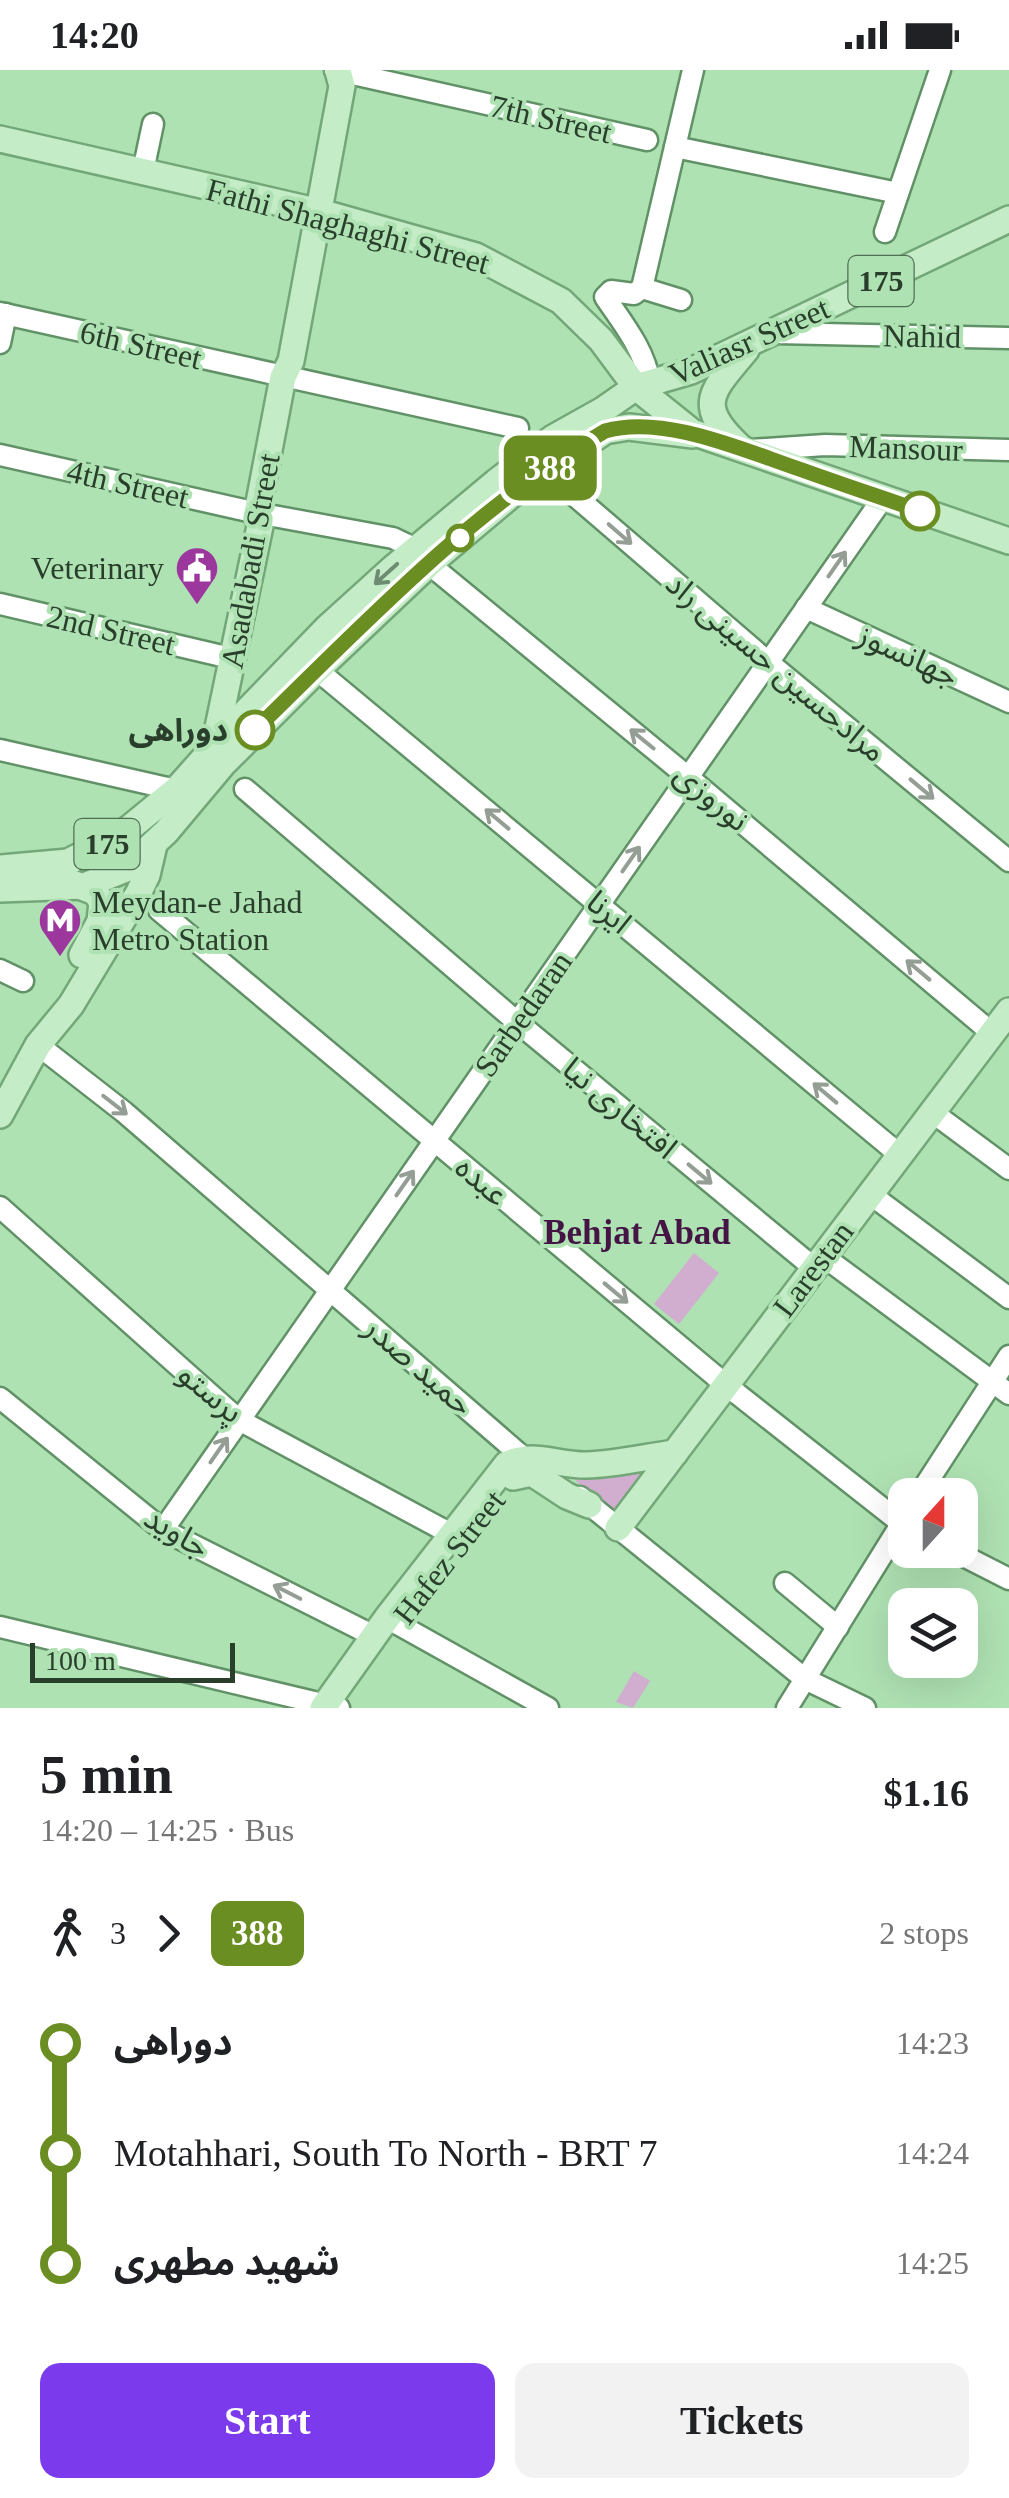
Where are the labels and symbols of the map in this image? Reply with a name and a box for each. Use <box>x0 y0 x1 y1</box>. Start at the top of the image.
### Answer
street label: 7th Street <box>487 88 615 150</box>
street label: Fathi Shaghaghi Street <box>203 171 494 281</box>
road number: 175 <box>848 256 914 306</box>
street label: Valiasr Street <box>663 290 835 392</box>
street label: 6th Street <box>77 314 205 376</box>
street label: Nahid <box>883 317 961 355</box>
street label: Mansour <box>849 428 964 468</box>
line badge: 388 <box>492 436 608 500</box>
street label: Asadabadi Street <box>213 451 287 671</box>
street label: 4th Street <box>64 453 192 515</box>
unlabelled marker <box>901 492 939 530</box>
one-way arrow <box>607 523 632 546</box>
unlabelled marker <box>447 525 473 551</box>
public building icon: Veterinary <box>174 545 220 606</box>
place label: Veterinary <box>31 550 164 586</box>
one-way arrow <box>826 551 847 578</box>
one-way arrow <box>374 563 399 586</box>
street label: مرادحسین حسینی راد <box>658 565 893 770</box>
street label: 2nd Street <box>43 598 179 662</box>
street label: جهانسوز <box>851 616 964 695</box>
marker: دوراهی <box>236 711 274 749</box>
place label: دوراهی <box>128 712 228 749</box>
one-way arrow <box>629 729 656 750</box>
street label: نوروزی <box>667 756 756 839</box>
one-way arrow <box>908 778 934 800</box>
one-way arrow <box>485 808 511 830</box>
road number: 175 <box>74 819 140 869</box>
one-way arrow <box>620 846 641 874</box>
street label: ايرنا <box>579 883 639 942</box>
place label: Meydan-e Jahad Metro Station <box>92 884 303 957</box>
metro station icon: Meydan-e Jahad Metro Station <box>37 897 83 958</box>
street label: Sarbedaran <box>467 945 579 1083</box>
one-way arrow <box>905 960 931 982</box>
street label: افتخاری نیا <box>555 1050 684 1167</box>
one-way arrow <box>813 1081 838 1104</box>
one-way arrow <box>101 1094 128 1115</box>
street label: عبده <box>449 1149 515 1213</box>
one-way arrow <box>686 1163 712 1185</box>
one-way arrow <box>394 1170 415 1197</box>
district label: Behjat Abad <box>543 1213 731 1252</box>
street label: Larestan <box>765 1214 861 1324</box>
one-way arrow <box>603 1282 629 1304</box>
street label: حمید صدر <box>356 1308 481 1424</box>
street label: پرستو <box>170 1356 251 1432</box>
one-way arrow <box>208 1436 229 1464</box>
north arrow <box>888 1478 978 1568</box>
street label: Hafez Street <box>386 1483 512 1631</box>
street label: جاوید <box>138 1499 216 1566</box>
one-way arrow <box>272 1582 302 1601</box>
scale bar <box>30 1638 235 1682</box>

